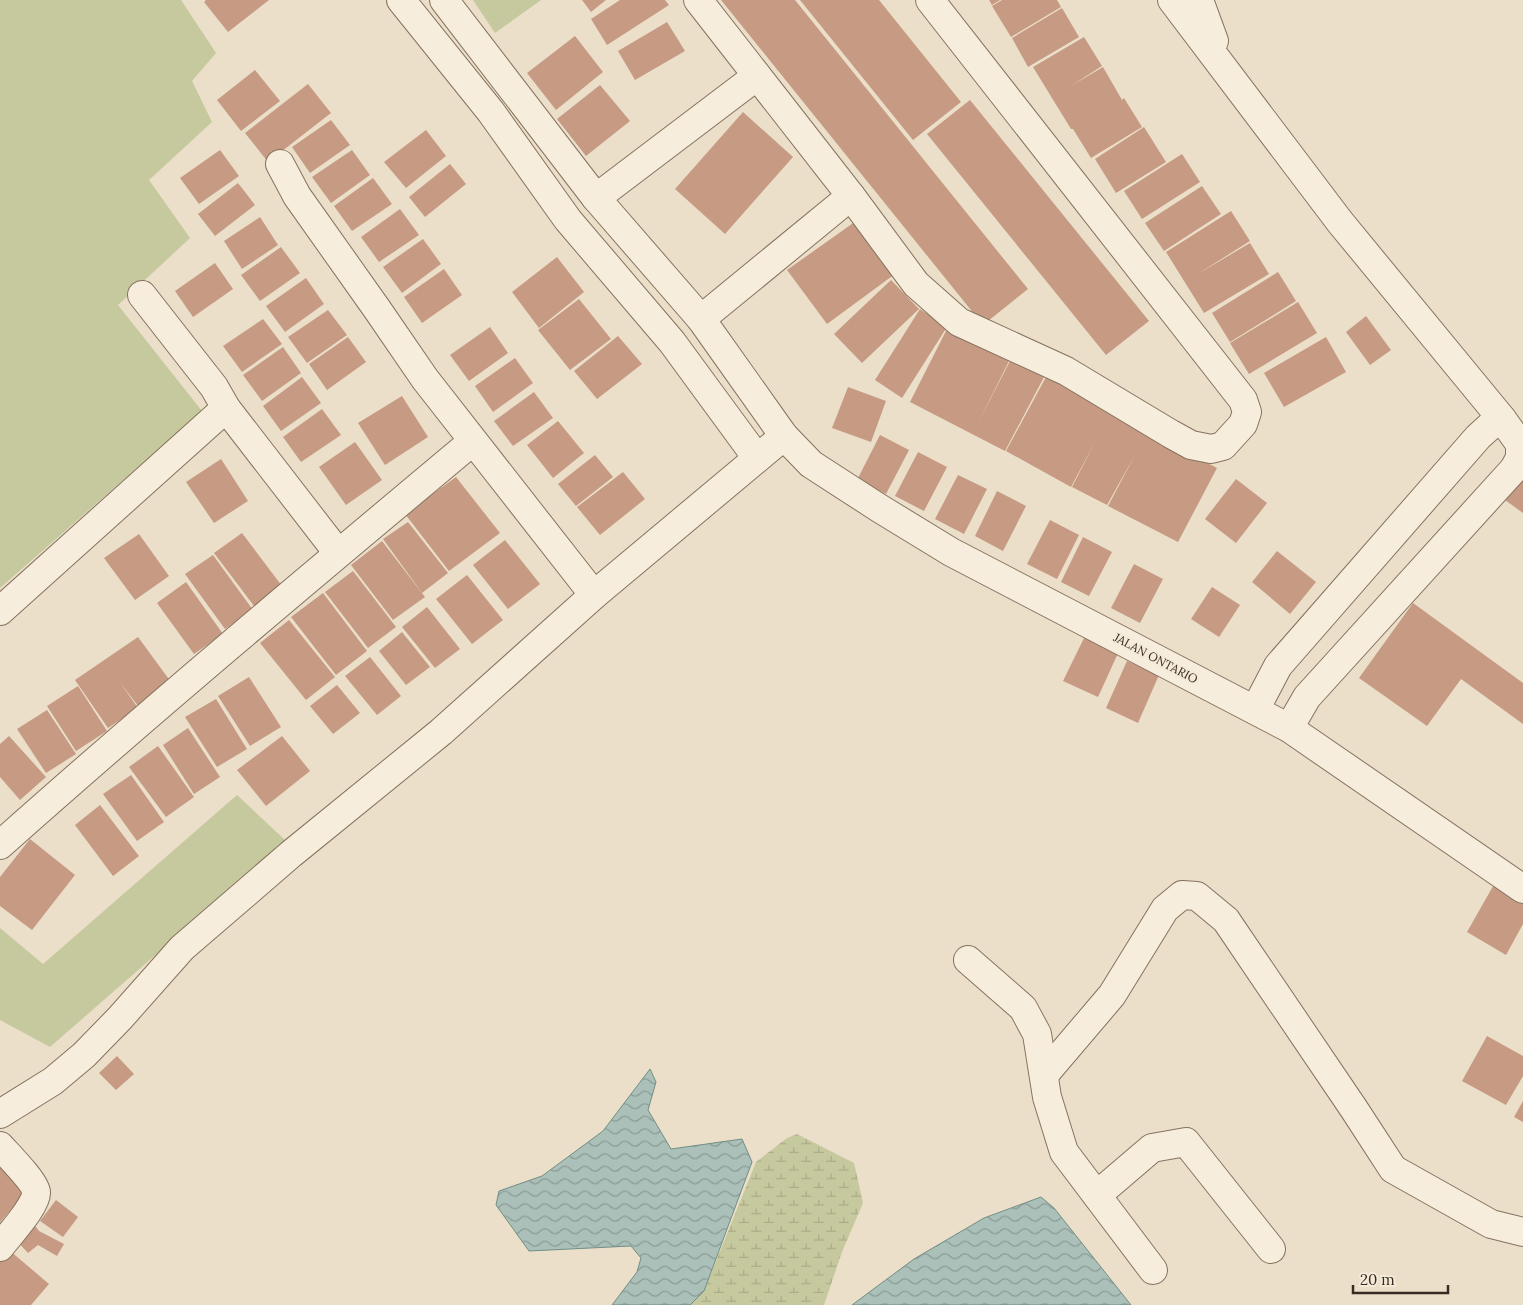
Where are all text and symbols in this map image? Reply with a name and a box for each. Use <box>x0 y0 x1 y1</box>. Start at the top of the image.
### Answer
street label: JALAN ONTARIO <box>1111 629 1201 686</box>
scale bar <box>1353 1262 1448 1294</box>
text: 20 m <box>1360 1270 1395 1289</box>

